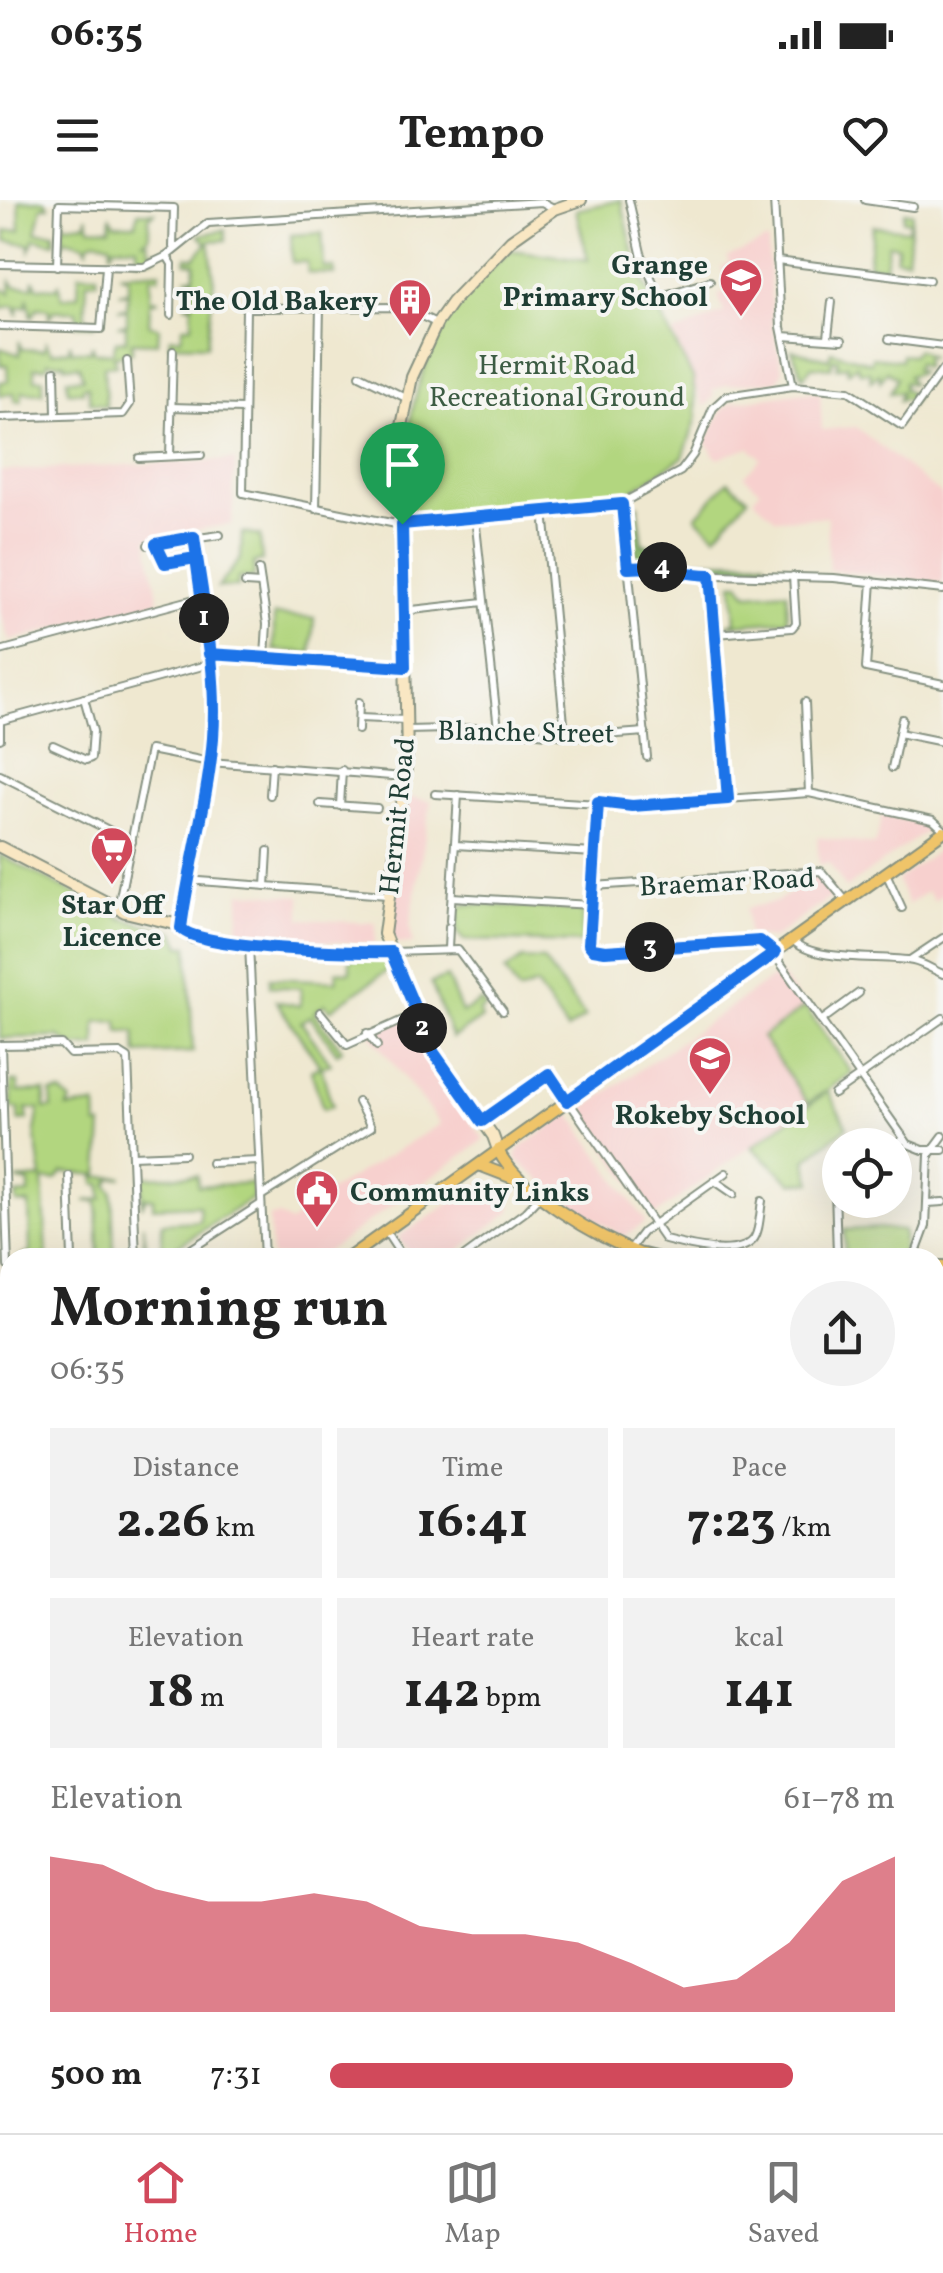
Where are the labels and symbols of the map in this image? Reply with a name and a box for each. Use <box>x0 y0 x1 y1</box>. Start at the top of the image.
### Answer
place label: Grange Primary School <box>503 247 708 318</box>
school or university icon: Grange Primary School <box>718 257 764 318</box>
building icon: The Old Bakery <box>387 277 433 338</box>
place label: The Old Bakery <box>175 283 378 322</box>
park label: Hermit Road Recreational Ground <box>429 347 685 418</box>
pin <box>360 422 445 525</box>
pin: 4 <box>637 542 687 592</box>
pin: 1 <box>179 593 229 643</box>
street label: Blanche Street <box>437 712 615 755</box>
street label: Hermit Road <box>371 736 426 897</box>
supermarket icon: Star Off Licence <box>89 825 135 886</box>
street label: Braemar Road <box>638 859 816 908</box>
place label: Star Off Licence <box>61 887 165 958</box>
pin: 3 <box>625 922 675 972</box>
pin: 2 <box>397 1003 447 1053</box>
school or university icon: Rokeby School <box>687 1035 733 1096</box>
place label: Rokeby School <box>615 1097 805 1136</box>
public building icon: Community Links <box>294 1168 340 1229</box>
place label: Community Links <box>350 1174 590 1213</box>

